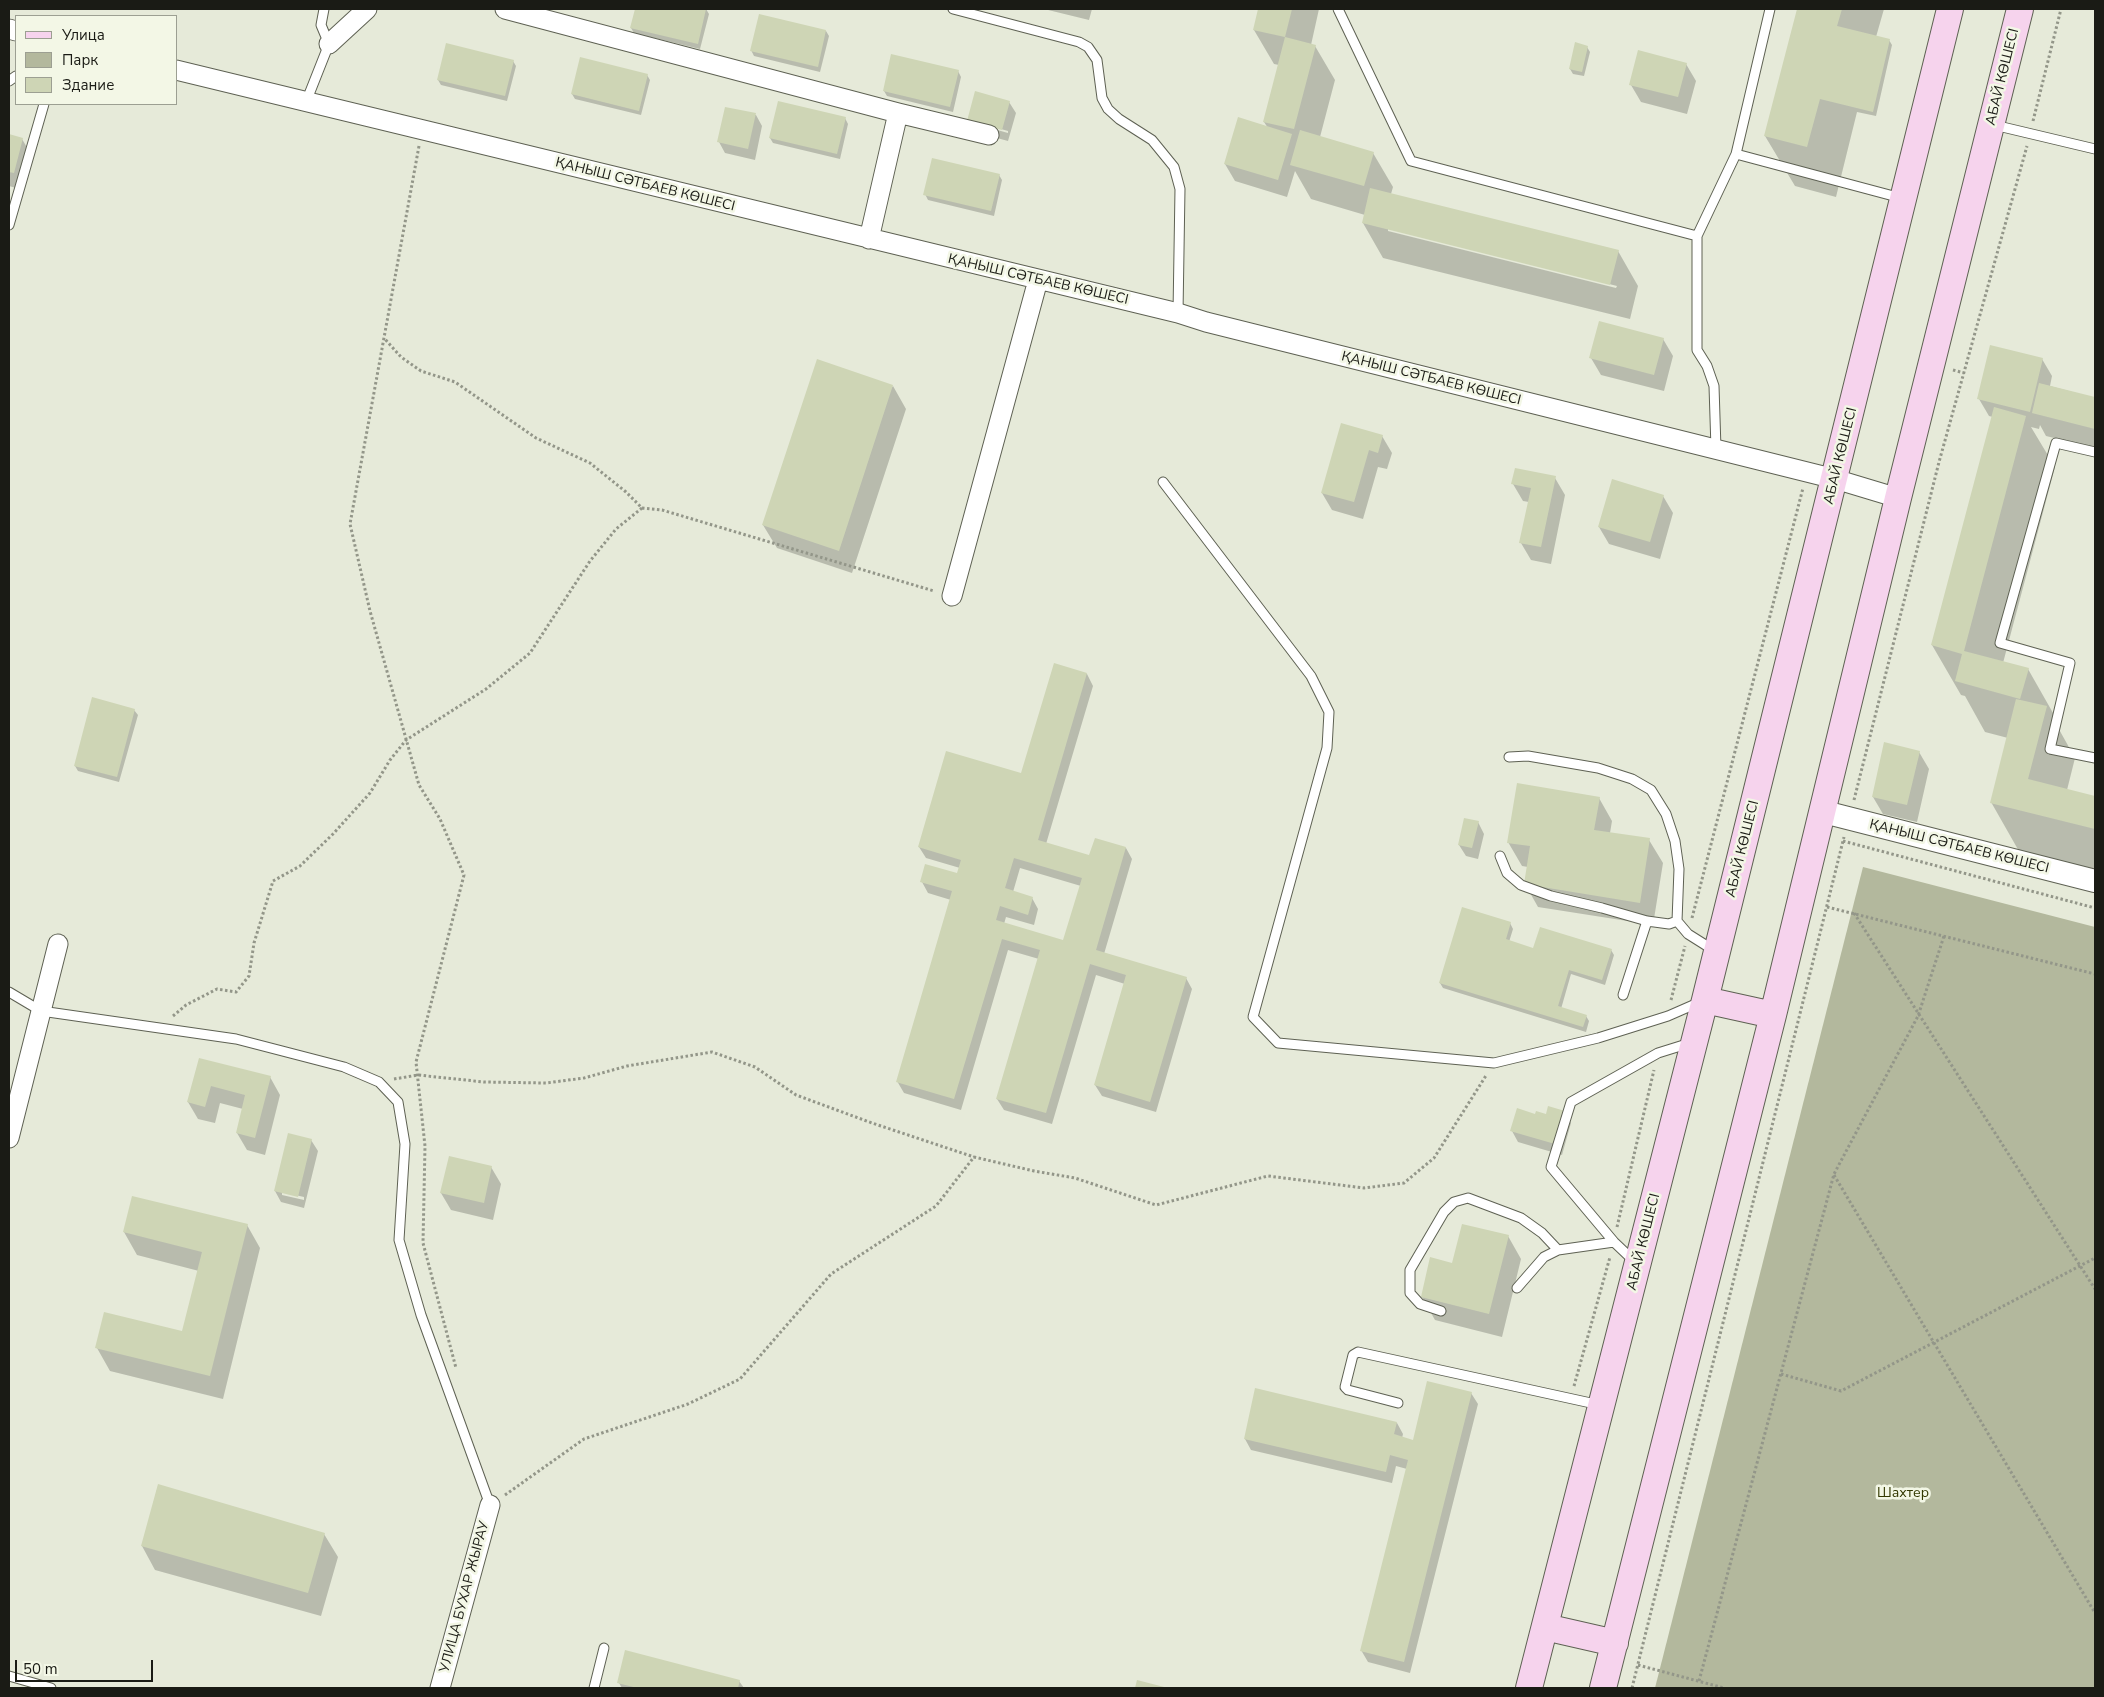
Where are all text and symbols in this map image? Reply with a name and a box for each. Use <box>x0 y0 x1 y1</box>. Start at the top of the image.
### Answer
legend <box>15 15 178 105</box>
text: Улица <box>62 25 105 45</box>
street label: АБАЙ КӨШЕСІ <box>1983 27 2023 127</box>
text: Парк <box>62 50 98 70</box>
text: Здание <box>62 75 114 95</box>
street label: ҚАНЫШ СӘТБАЕВ КӨШЕСІ <box>553 155 737 215</box>
street label: ҚАНЫШ СӘТБАЕВ КӨШЕСІ <box>946 251 1130 309</box>
street label: ҚАНЫШ СӘТБАЕВ КӨШЕСІ <box>1339 349 1523 409</box>
street label: АБАЙ КӨШЕСІ <box>1821 406 1861 506</box>
street label: АБАЙ КӨШЕСІ <box>1723 799 1763 899</box>
street label: ҚАНЫШ СӘТБАЕВ КӨШЕСІ <box>1867 817 2051 877</box>
street label: АБАЙ КӨШЕСІ <box>1624 1192 1664 1292</box>
park label: Шахтер <box>1877 1486 1929 1502</box>
street label: УЛИЦА БУХАР ЖЫРАУ <box>437 1519 493 1675</box>
scale bar <box>18 1650 155 1682</box>
text: 50 m <box>23 1659 58 1679</box>

